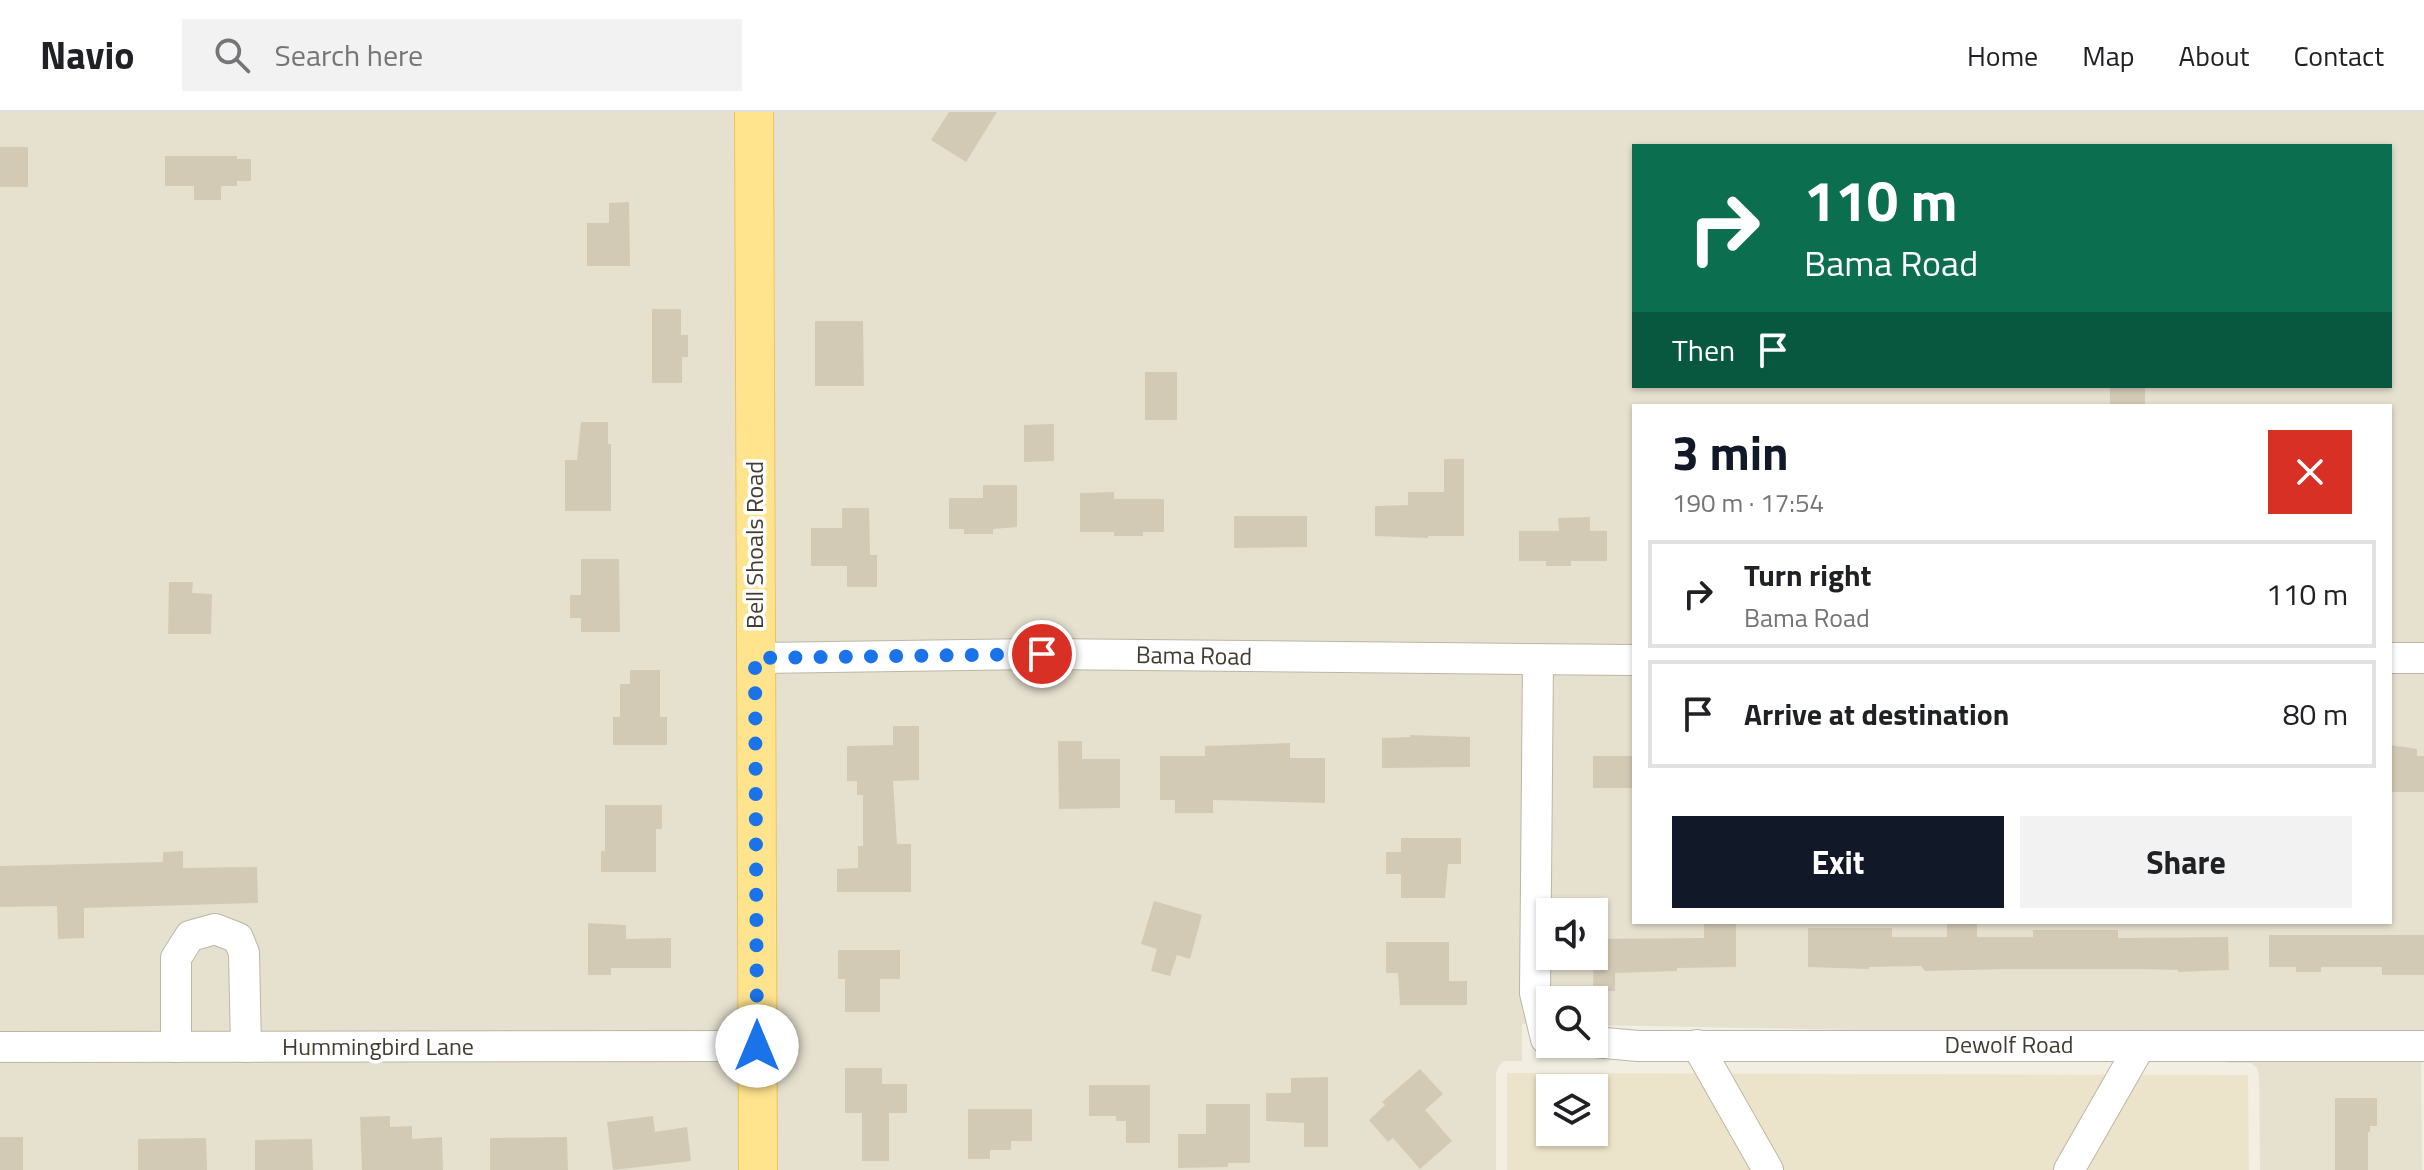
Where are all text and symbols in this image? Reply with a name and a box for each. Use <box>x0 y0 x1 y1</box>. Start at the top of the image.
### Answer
search box <box>182 19 742 91</box>
text: Navio <box>40 26 134 84</box>
text: Search here <box>274 32 423 78</box>
icon: search <box>210 33 254 77</box>
text: Home <box>1967 34 2038 77</box>
text: Map <box>2082 34 2135 77</box>
text: About <box>2179 34 2249 77</box>
text: Contact <box>2293 34 2384 77</box>
text: 110 m <box>1804 158 1957 243</box>
icon: right <box>1672 176 1776 280</box>
text: Bama Road <box>1804 235 1978 290</box>
text: Then <box>1672 327 1735 373</box>
icon: arrive <box>1751 328 1795 372</box>
text: 3 min <box>1672 416 1789 489</box>
button: close <box>2268 430 2352 514</box>
street label: Bell Shoals Road <box>736 461 772 629</box>
text: 190 m · 17:54 <box>1672 483 1824 522</box>
text: Turn right <box>1744 552 1872 598</box>
text: 110 m <box>2266 571 2348 617</box>
icon: right <box>1676 572 1720 616</box>
text: Bama Road <box>1744 598 1870 637</box>
pin <box>1008 620 1076 688</box>
icon: arrive <box>1020 632 1064 676</box>
street label: Bama Road <box>1136 636 1252 674</box>
text: Arrive at destination <box>1744 691 2009 737</box>
text: 80 m <box>2283 691 2348 737</box>
icon: arrive <box>1676 692 1720 736</box>
button: Exit <box>1672 816 2004 908</box>
button: Share <box>2020 816 2352 908</box>
map controls <box>1536 898 1608 1146</box>
button: sound <box>1536 898 1608 970</box>
button: search <box>1536 986 1608 1058</box>
position arrow <box>715 1004 799 1088</box>
street label: Dewolf Road <box>1944 1026 2074 1062</box>
street label: Hummingbird Lane <box>282 1028 474 1064</box>
button: layers <box>1536 1074 1608 1146</box>

